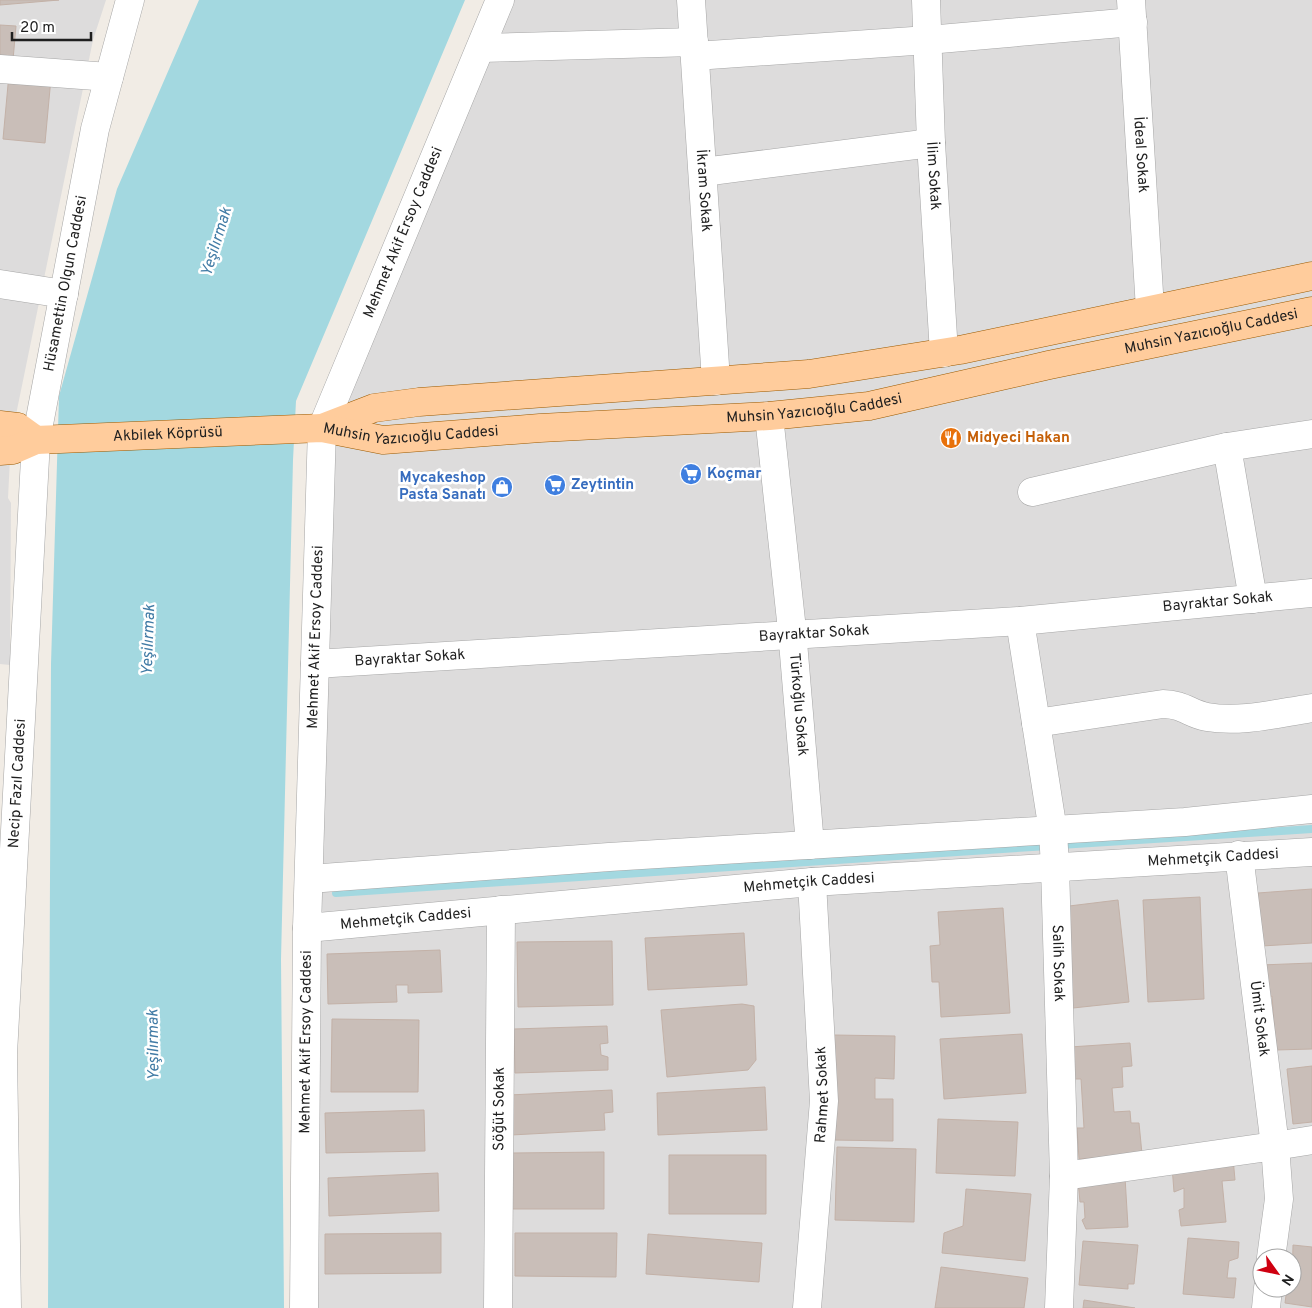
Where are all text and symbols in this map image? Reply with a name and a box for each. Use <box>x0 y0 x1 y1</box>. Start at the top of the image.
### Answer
scale bar <box>12 10 91 42</box>
text: 20 m <box>20 19 55 38</box>
street label: İdeal Sokak <box>1129 116 1152 194</box>
street label: İlim Sokak <box>921 141 945 211</box>
street label: Mehmet Akif Ersoy Caddesi <box>359 144 447 321</box>
street label: İkram Sokak <box>691 149 716 233</box>
street label: Hüsamettin Olgun Caddesi <box>40 194 92 373</box>
water label: Yeşilırmak <box>197 204 237 279</box>
street label: Muhsin Yazıcıoğlu Caddesi <box>1123 305 1300 359</box>
street label: Muhsin Yazıcıoğlu Caddesi <box>726 389 904 428</box>
street label: Muhsin Yazıcıoğlu Caddesi <box>321 419 499 450</box>
street label: Akbilek Köprüsü <box>112 423 223 446</box>
restaurant icon: Midyeci Hakan <box>939 426 963 450</box>
place label: Midyeci Hakan <box>967 429 1070 448</box>
supermarket icon: Koçmar <box>679 462 703 486</box>
place label: Koçmar <box>707 465 762 484</box>
place label: Mycakeshop Pasta Sanatı <box>399 469 486 505</box>
supermarket icon: Zeytintin <box>543 473 567 497</box>
shop icon: Mycakeshop Pasta Sanatı <box>490 475 514 499</box>
place label: Zeytintin <box>571 476 634 495</box>
street label: Mehmet Akif Ersoy Caddesi <box>303 545 328 729</box>
street label: Bayraktar Sokak <box>1162 587 1274 617</box>
water label: Yeşilırmak <box>138 603 160 676</box>
street label: Bayraktar Sokak <box>758 621 870 646</box>
street label: Bayraktar Sokak <box>354 645 466 671</box>
street label: Türkoğlu Sokak <box>784 652 812 757</box>
street label: Necip Fazıl Caddesi <box>5 718 31 849</box>
street label: Mehmetçik Caddesi <box>1147 845 1279 871</box>
street label: Mehmetçik Caddesi <box>743 869 875 898</box>
street label: Mehmetçik Caddesi <box>339 904 472 934</box>
street label: Salih Sokak <box>1047 924 1068 1002</box>
street label: Mehmet Akif Ersoy Caddesi <box>296 950 316 1134</box>
street label: Ümit Sokak <box>1245 979 1273 1058</box>
water label: Yeşilırmak <box>143 1008 165 1081</box>
street label: Rahmet Sokak <box>811 1046 834 1144</box>
street label: Söğüt Sokak <box>490 1067 509 1151</box>
north arrow <box>1252 1248 1302 1298</box>
text: N <box>1277 1270 1297 1288</box>

